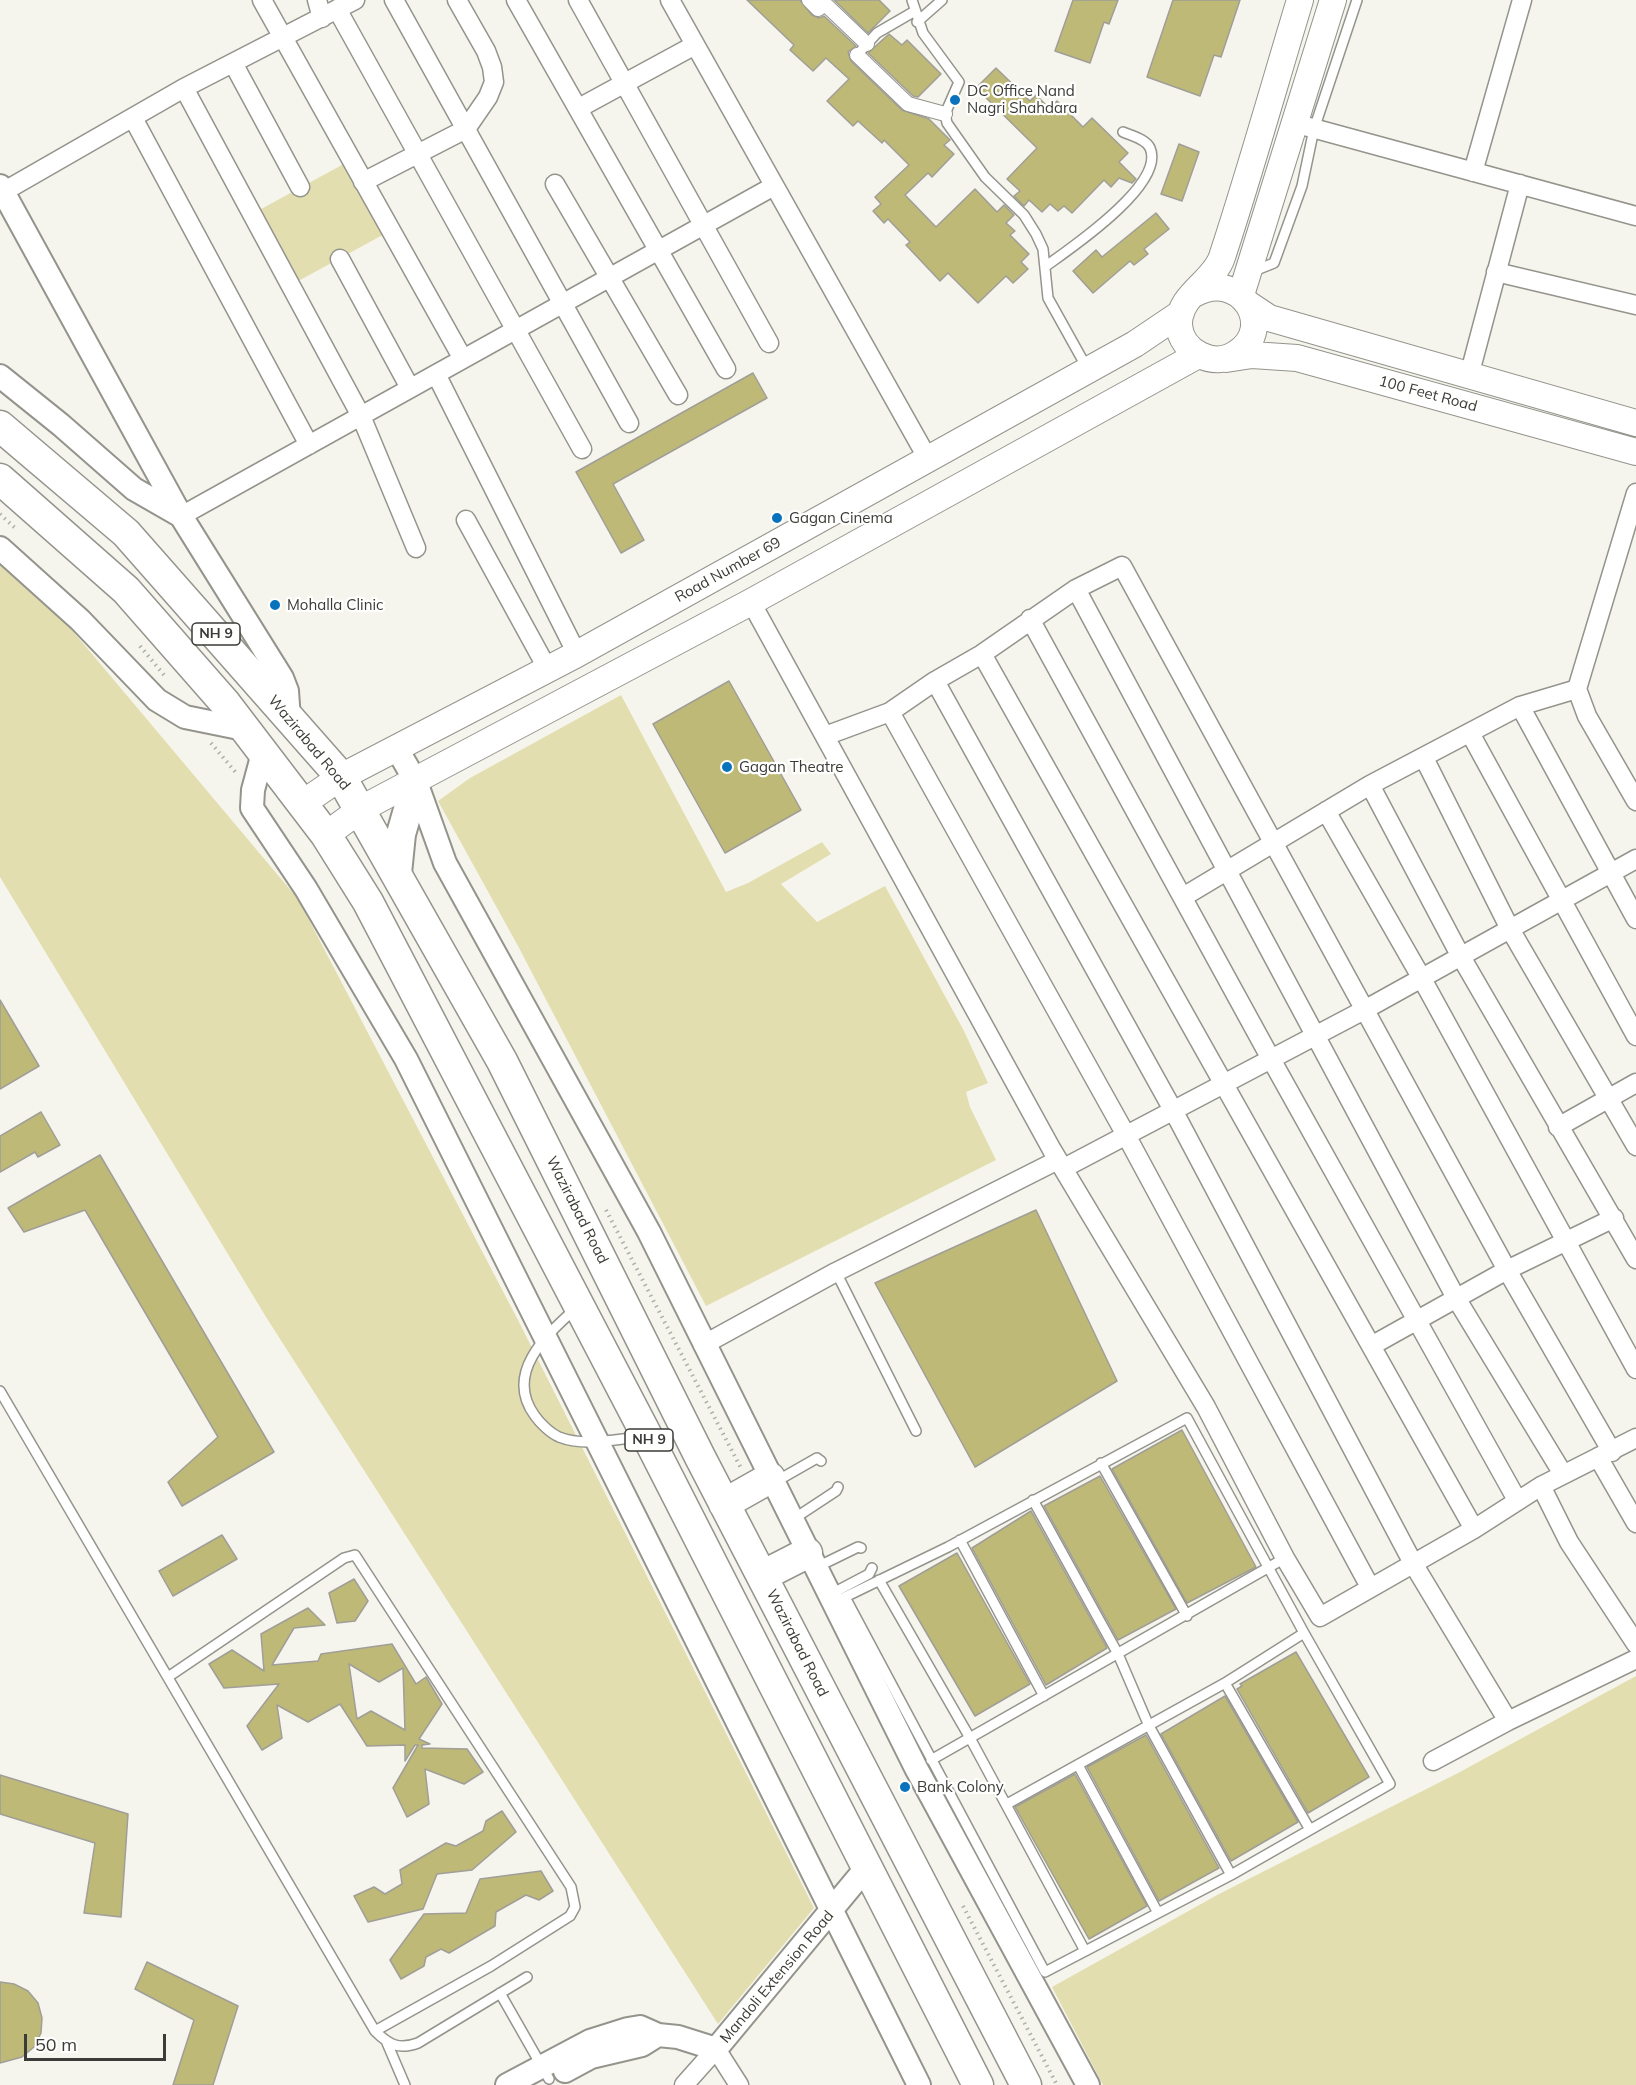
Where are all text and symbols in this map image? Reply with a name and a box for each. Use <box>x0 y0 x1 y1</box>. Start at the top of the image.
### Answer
place label: DC Office Nand Nagri Shahdara <box>967 82 1077 117</box>
marker: DC Office Nand Nagri Shahdara <box>948 93 962 107</box>
street label: 100 Feet Road <box>1377 372 1479 416</box>
place label: Gagan Cinema <box>789 509 893 527</box>
marker: Gagan Cinema <box>770 511 784 525</box>
street label: Road Number 69 <box>672 533 784 607</box>
place label: Mohalla Clinic <box>287 596 383 614</box>
marker: Mohalla Clinic <box>268 598 282 612</box>
road number: NH 9 <box>192 623 240 645</box>
street label: Wazirabad Road <box>264 692 354 794</box>
place label: Gagan Theatre <box>739 758 843 776</box>
marker: Gagan Theatre <box>720 760 734 774</box>
street label: Wazirabad Road <box>542 1153 612 1267</box>
road number: NH 9 <box>625 1429 673 1451</box>
street label: Wazirabad Road <box>762 1586 832 1700</box>
place label: Bank Colony <box>917 1778 1004 1796</box>
marker: Bank Colony <box>898 1780 912 1794</box>
street label: Mandoli Extension Road <box>716 1907 838 2047</box>
scale bar <box>27 2022 170 2060</box>
text: 50 m <box>35 2033 77 2056</box>

